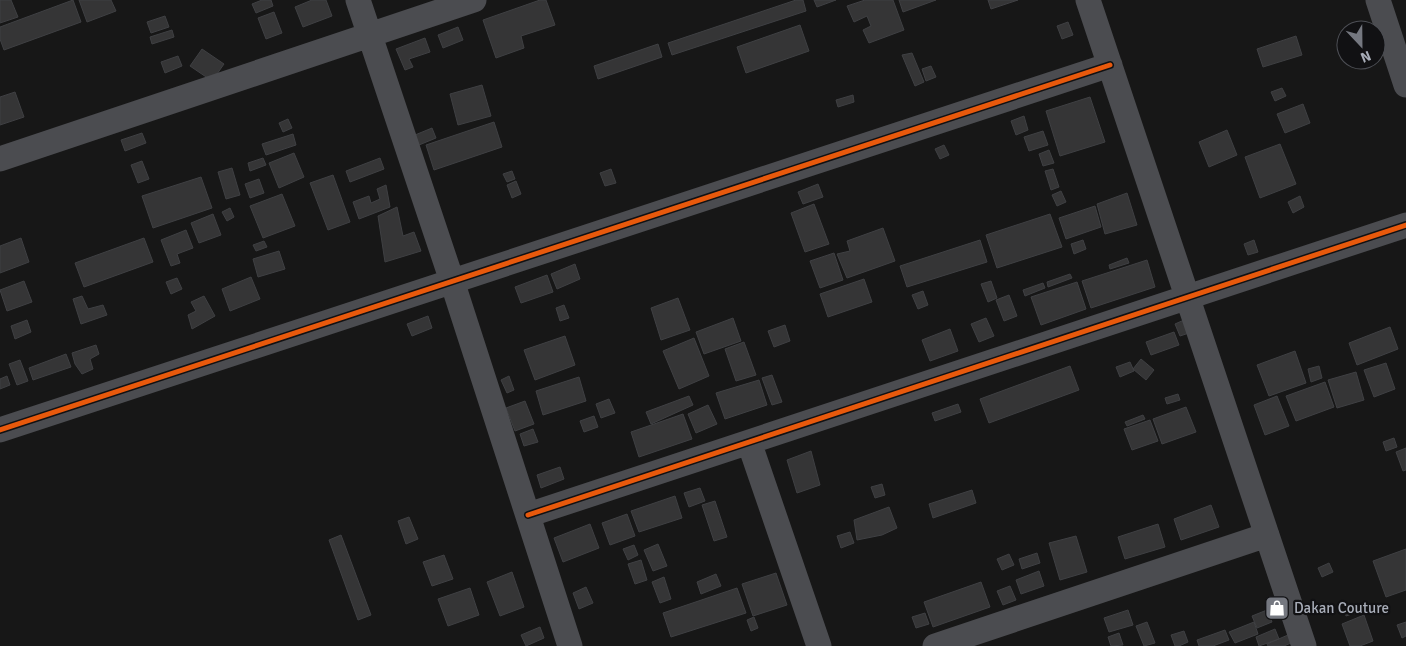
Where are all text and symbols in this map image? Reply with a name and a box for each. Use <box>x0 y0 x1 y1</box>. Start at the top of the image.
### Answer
north arrow <box>1336 20 1386 70</box>
text: N <box>1358 47 1373 66</box>
shop icon: Dakan Couture <box>1264 595 1290 621</box>
place label: Dakan Couture <box>1294 599 1389 617</box>

